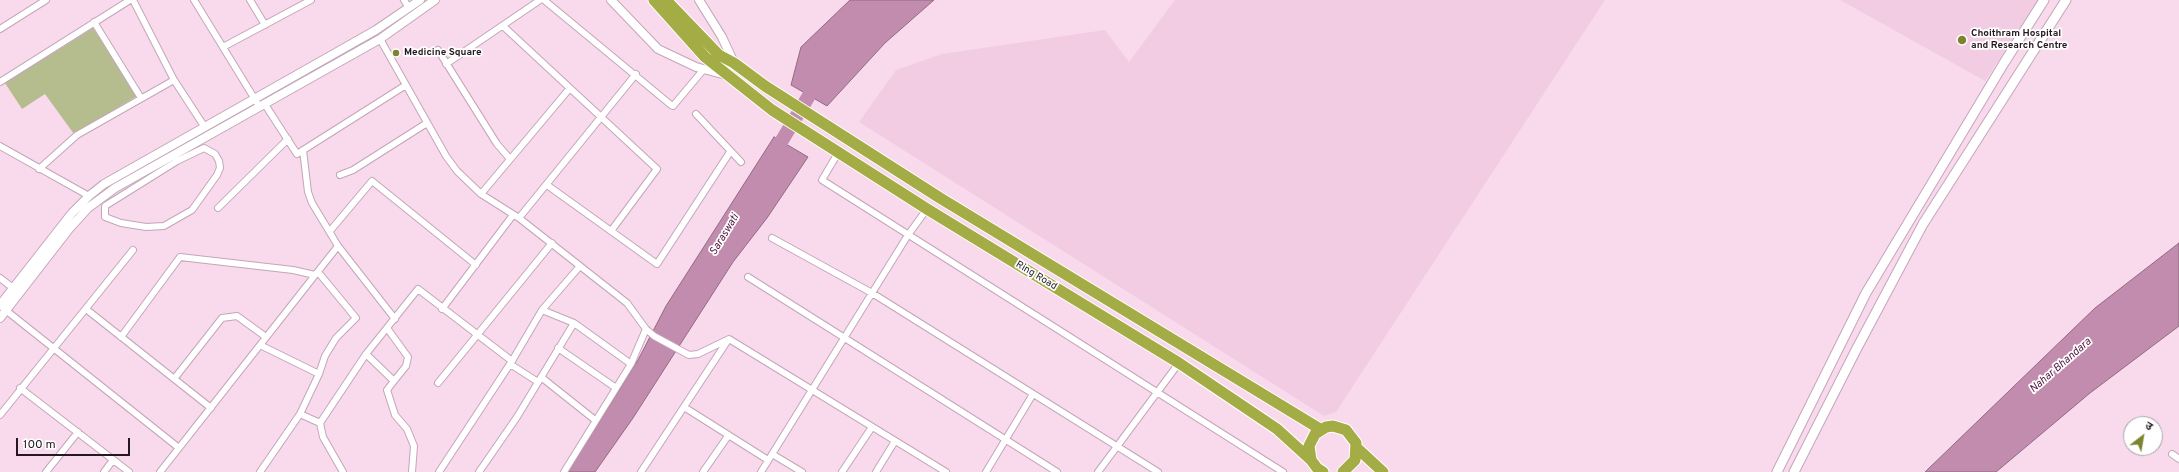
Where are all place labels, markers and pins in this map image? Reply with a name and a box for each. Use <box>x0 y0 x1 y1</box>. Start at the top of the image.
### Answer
place label: Choithram Hospital and Research Centre <box>1971 28 2067 52</box>
marker: Choithram Hospital and Research Centre <box>1956 34 1968 46</box>
place label: Medicine Square <box>404 47 481 59</box>
marker: Medicine Square <box>391 48 401 58</box>

